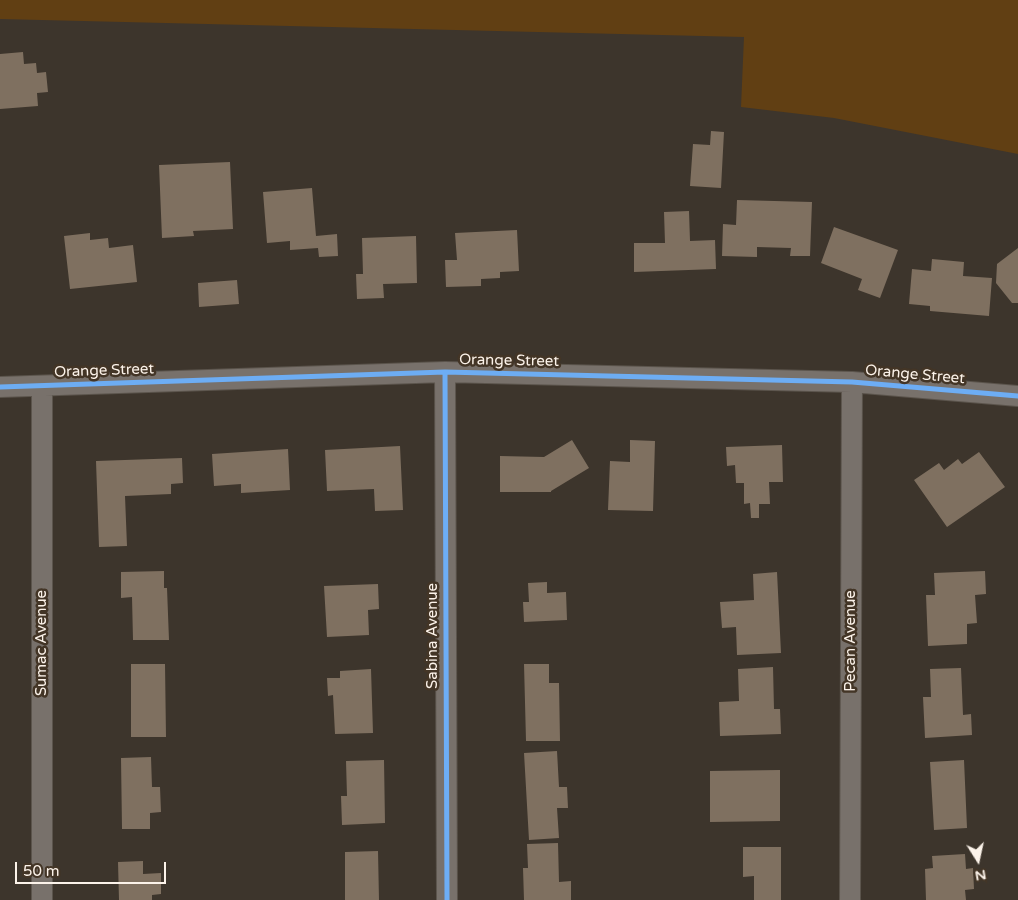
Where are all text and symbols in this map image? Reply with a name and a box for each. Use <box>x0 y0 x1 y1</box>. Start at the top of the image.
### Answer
street label: Orange Street <box>459 351 559 371</box>
street label: Orange Street <box>54 360 154 382</box>
street label: Orange Street <box>864 362 966 388</box>
street label: Sabina Avenue <box>424 583 442 689</box>
street label: Sumac Avenue <box>33 590 51 696</box>
street label: Pecan Avenue <box>842 590 860 692</box>
north arrow <box>953 835 1003 885</box>
scale bar <box>18 852 169 884</box>
text: 50 m <box>23 862 60 880</box>
text: N <box>974 866 988 885</box>

